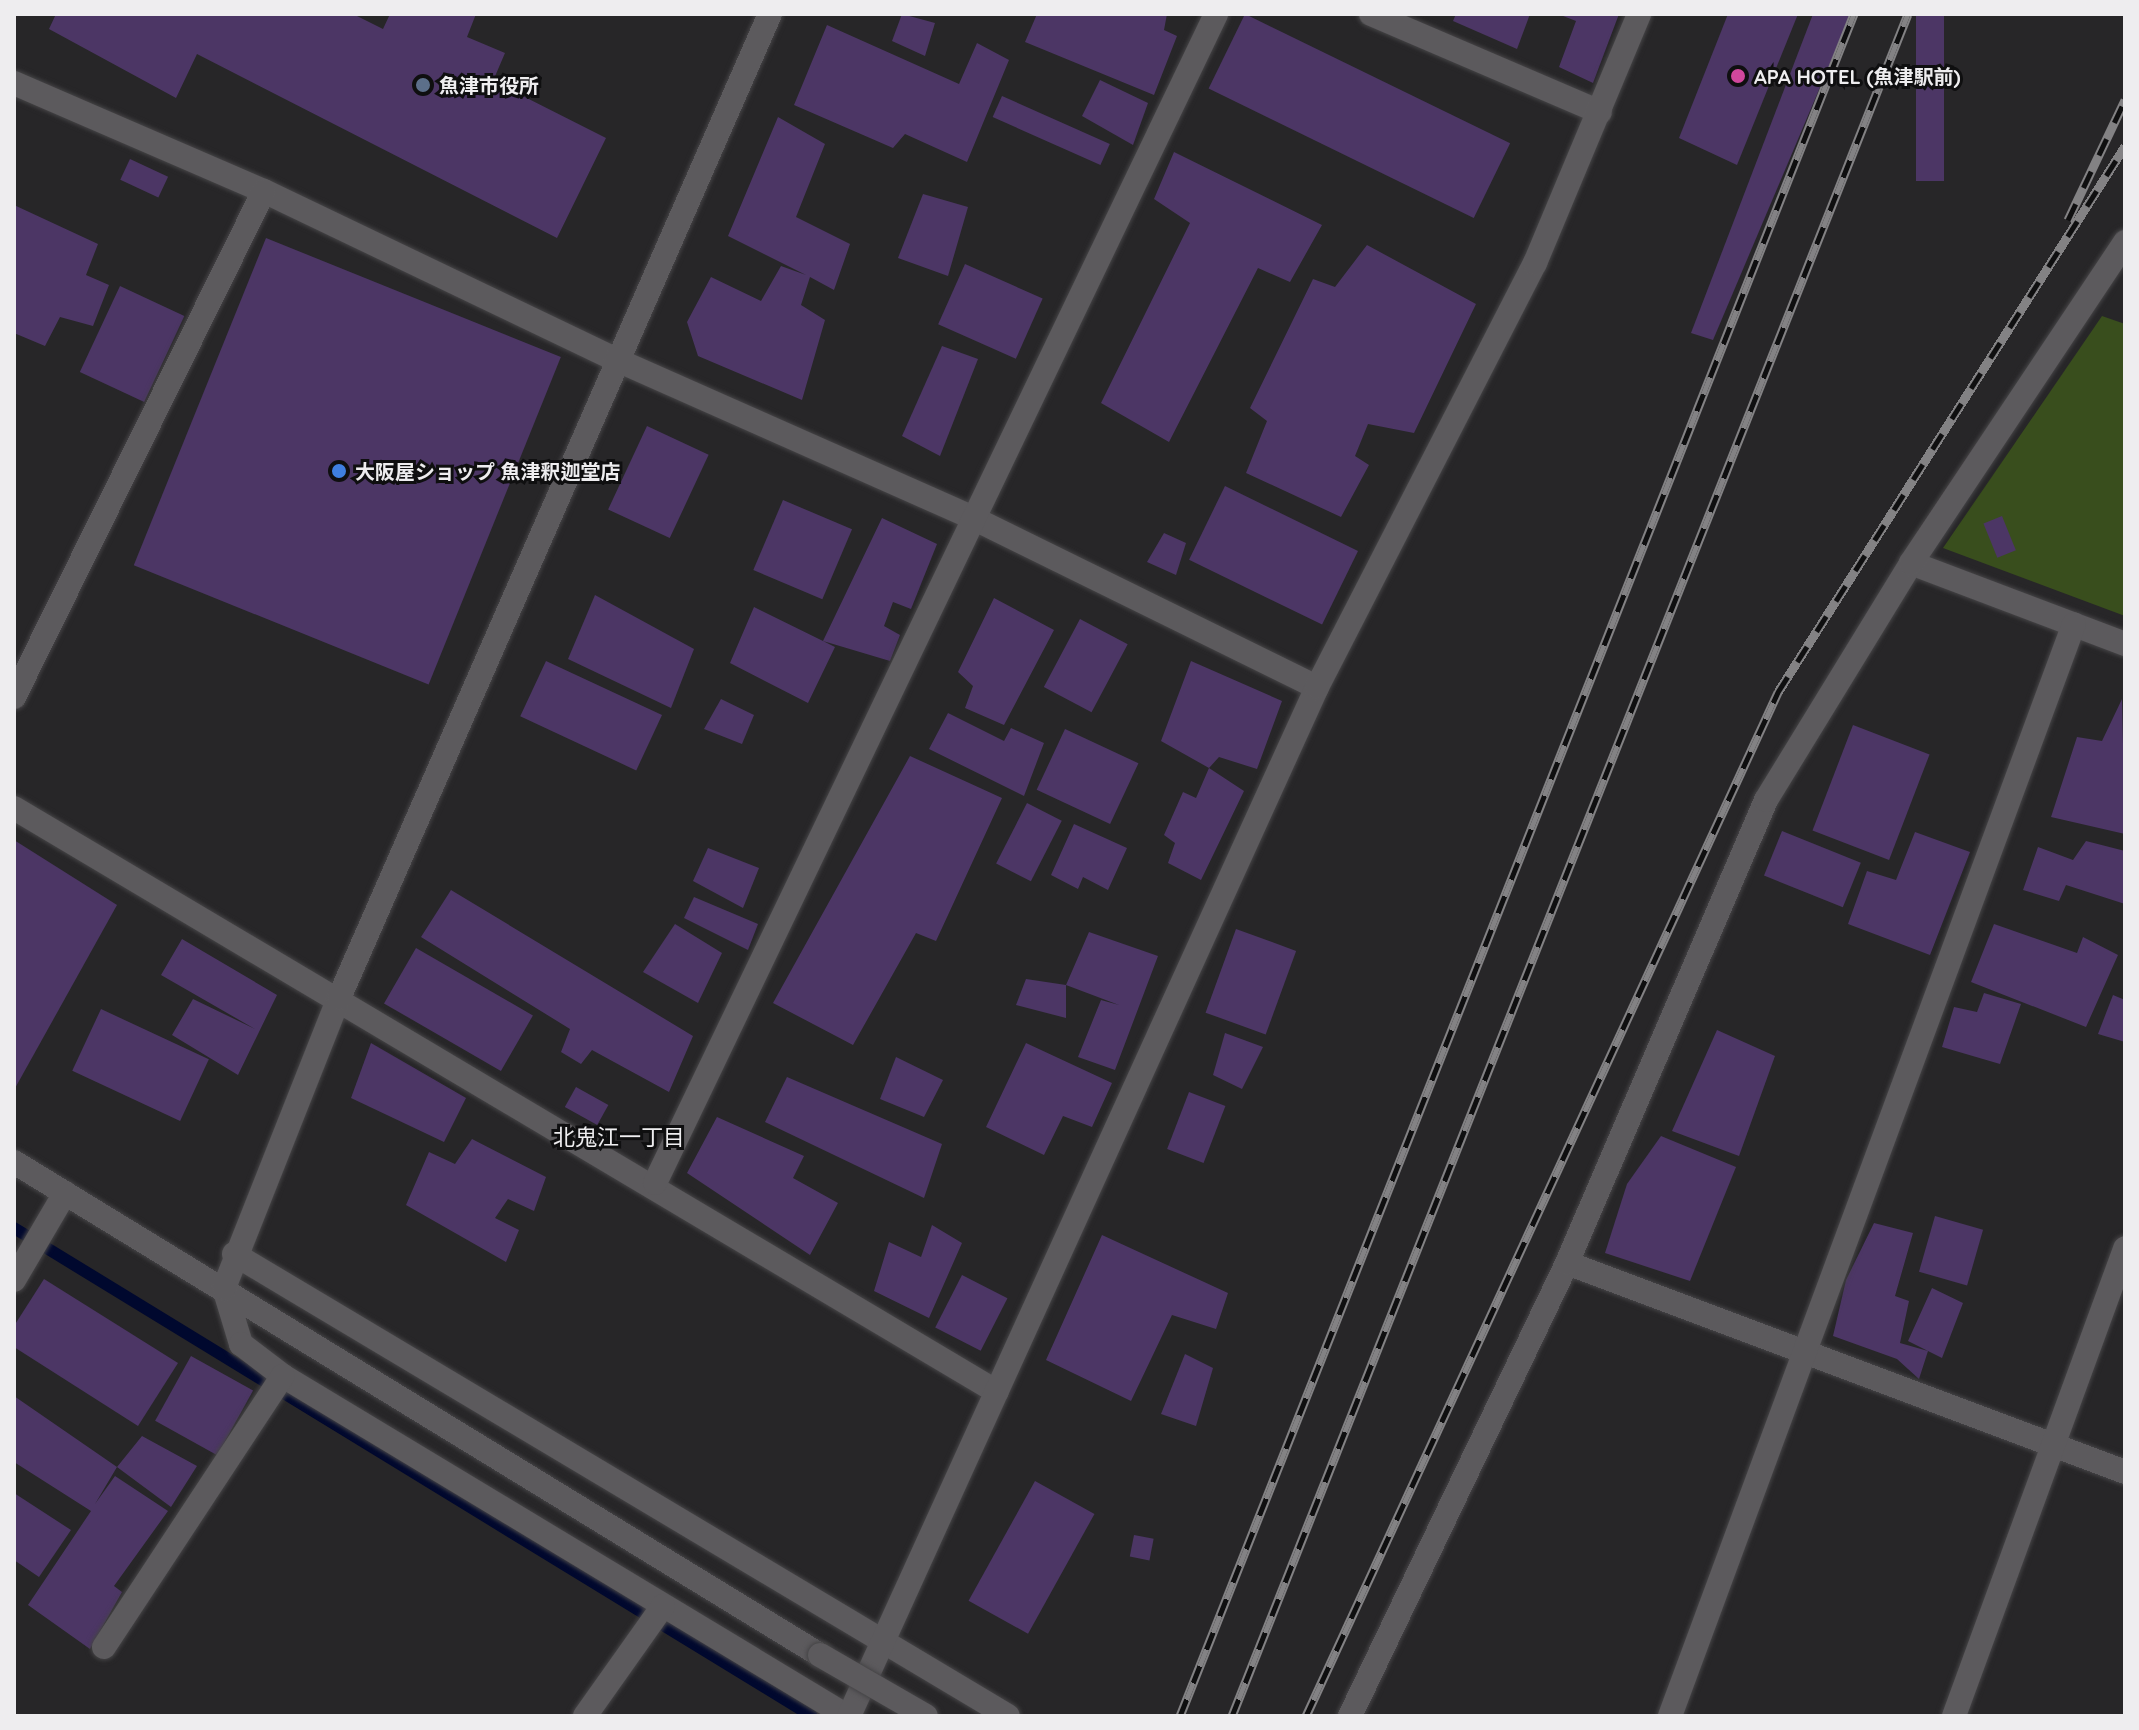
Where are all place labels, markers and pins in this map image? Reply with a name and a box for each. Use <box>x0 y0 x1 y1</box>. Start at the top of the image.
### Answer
place label: APA HOTEL (魚津駅前) <box>1754 64 1961 88</box>
marker: APA HOTEL (魚津駅前) <box>1729 67 1747 85</box>
place label: 魚津市役所 <box>439 73 539 97</box>
marker: 魚津市役所 <box>414 76 432 94</box>
place label: 大阪屋ショップ 魚津釈迦堂店 <box>355 459 621 483</box>
marker: 大阪屋ショップ 魚津釈迦堂店 <box>330 462 348 480</box>

